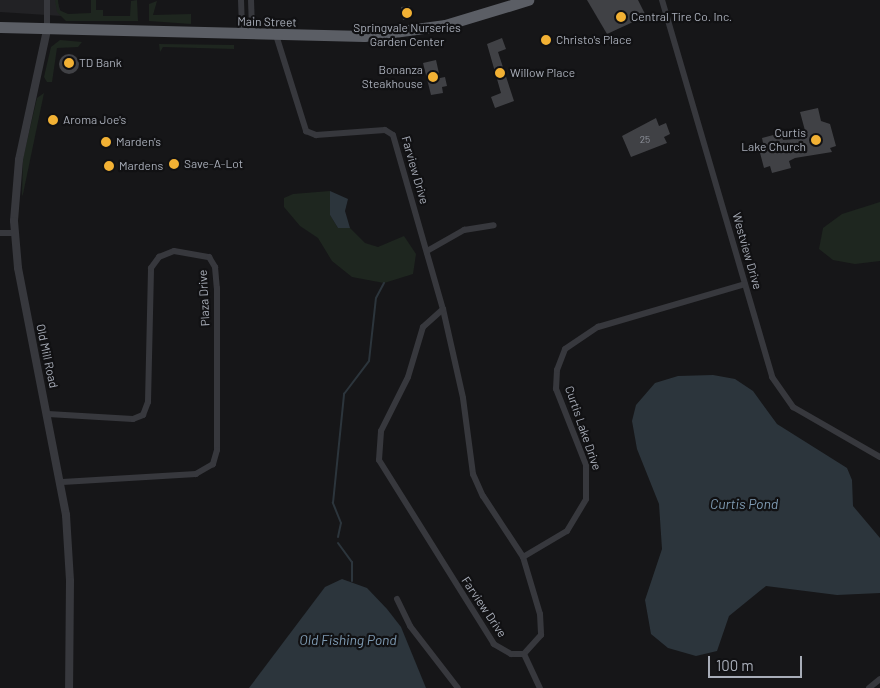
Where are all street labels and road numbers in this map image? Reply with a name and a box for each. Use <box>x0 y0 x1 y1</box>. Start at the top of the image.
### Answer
street label: Main Street <box>237 14 297 30</box>
street label: Farview Drive <box>398 134 432 206</box>
street label: Westview Drive <box>729 211 765 291</box>
street label: Plaza Drive <box>195 269 213 327</box>
street label: Old Mill Road <box>33 323 61 389</box>
street label: Curtis Lake Drive <box>562 384 604 472</box>
street label: Farview Drive <box>458 574 510 640</box>

